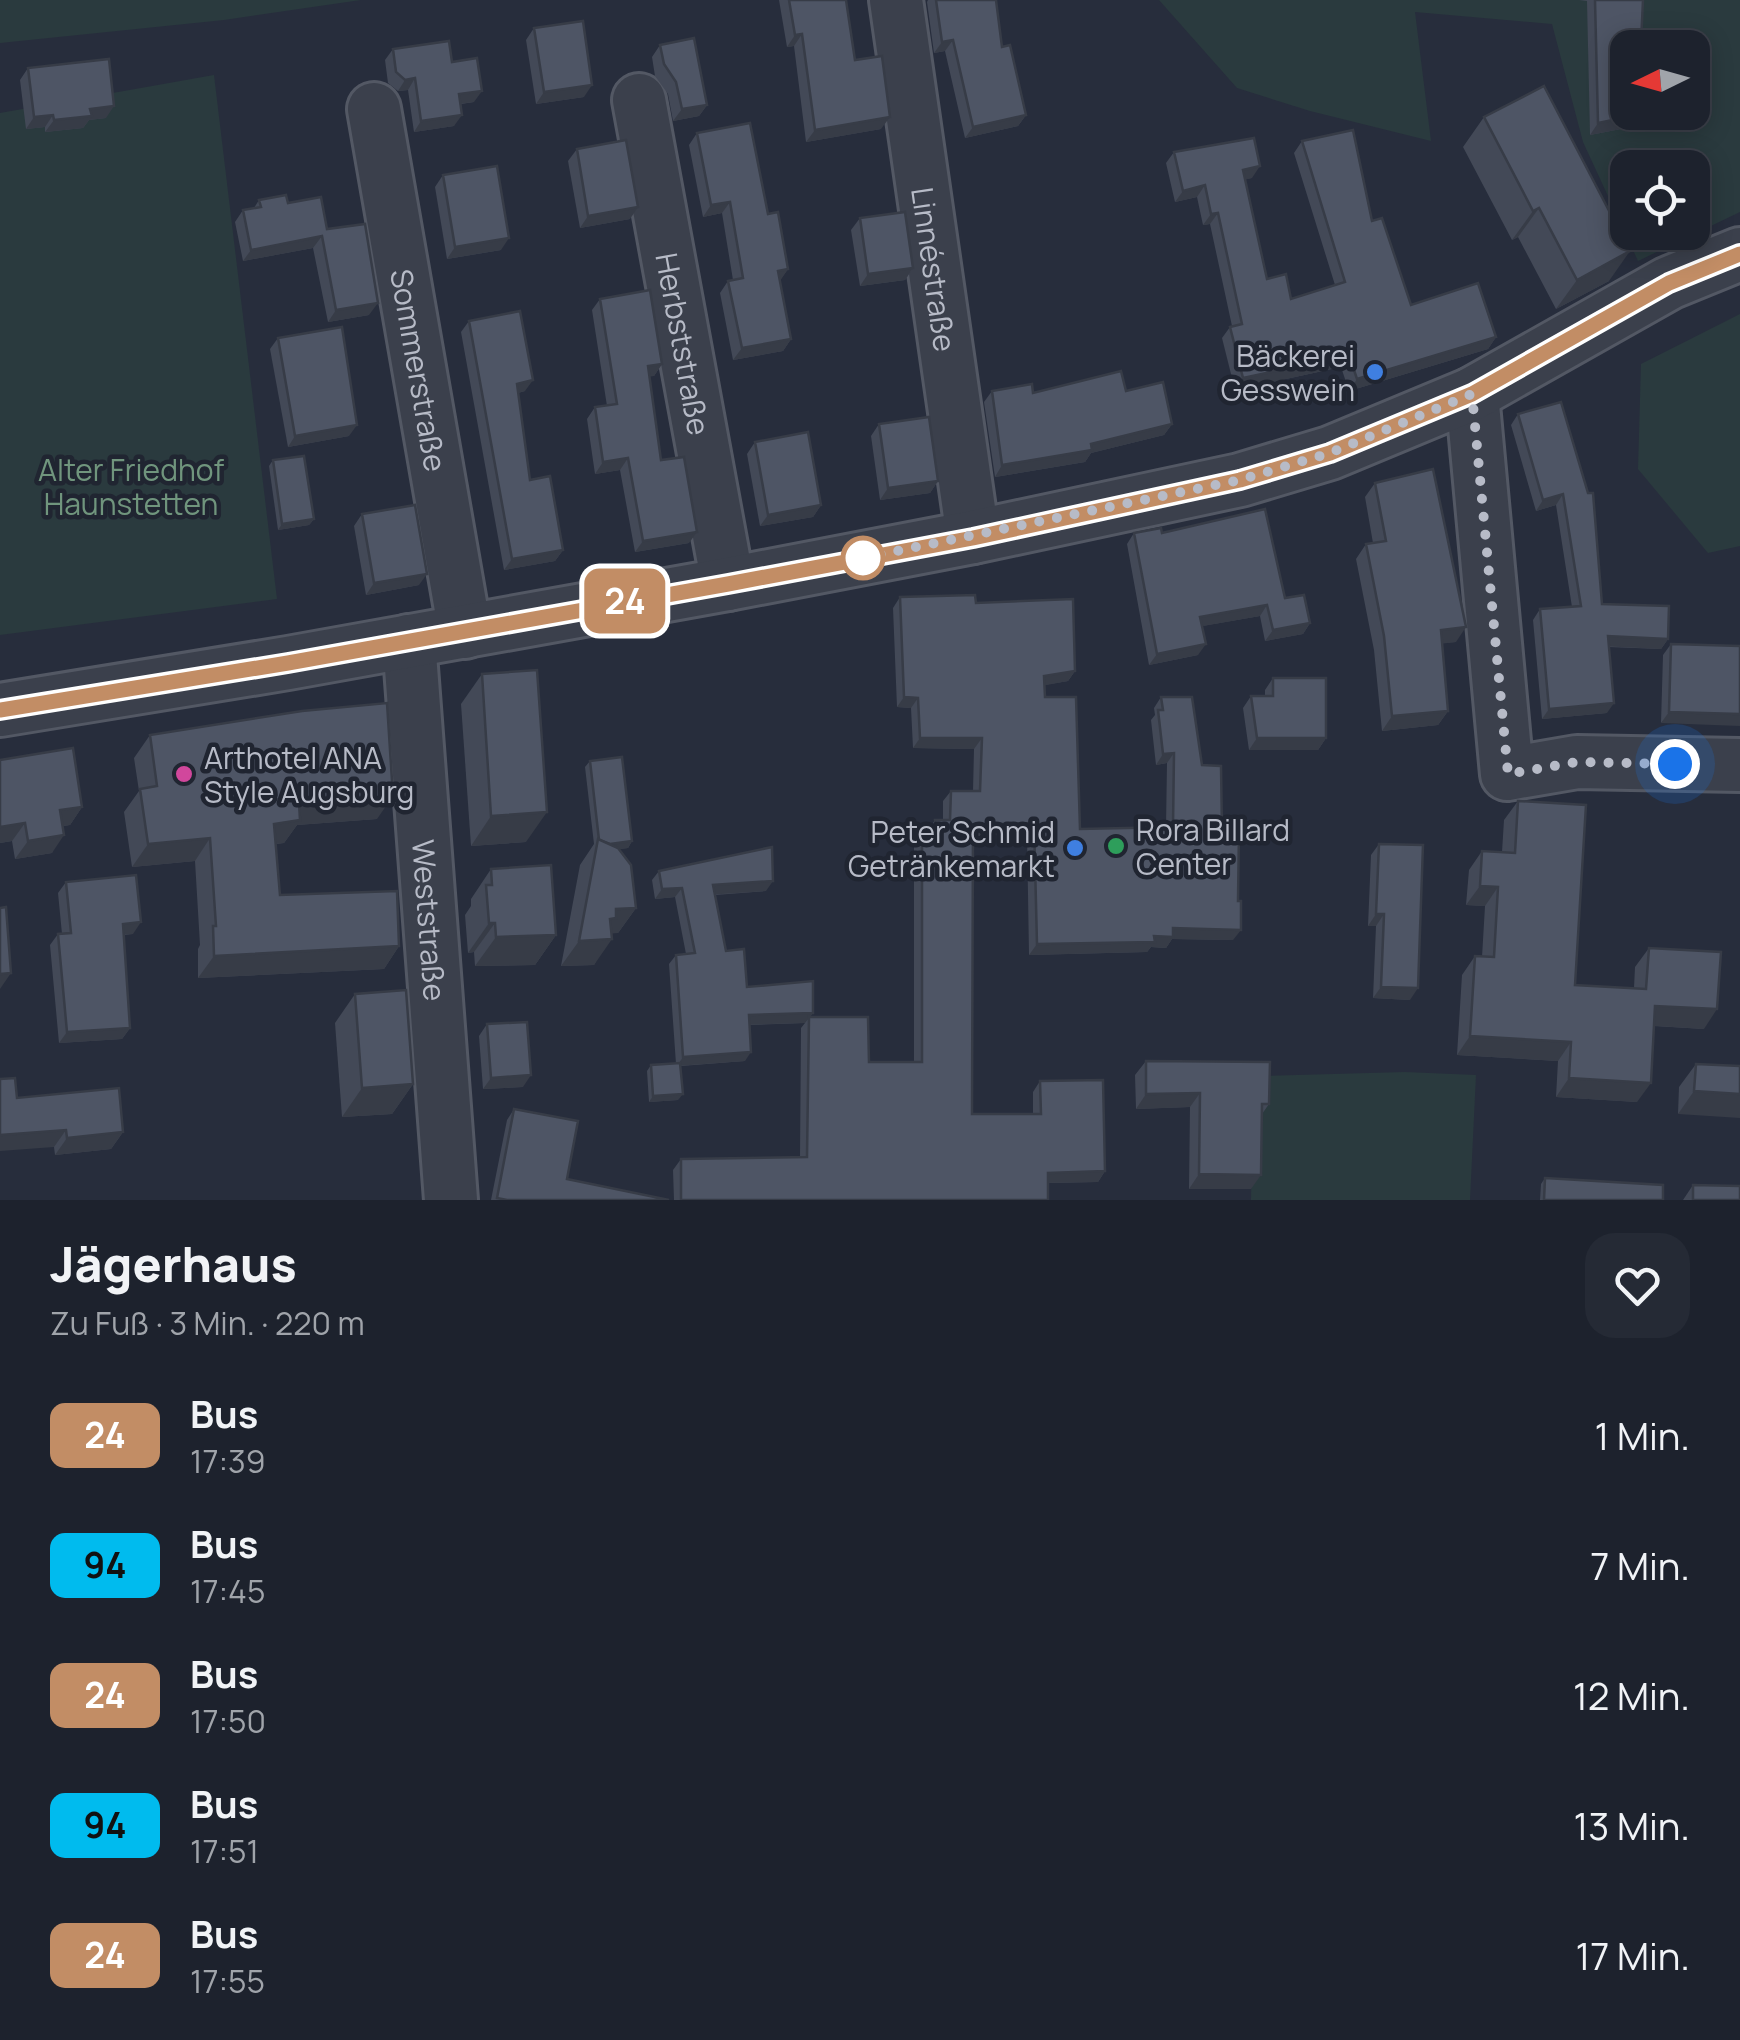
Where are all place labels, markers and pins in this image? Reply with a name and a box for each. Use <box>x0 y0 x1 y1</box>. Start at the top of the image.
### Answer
place label: Bäckerei Gesswein <box>1221 335 1355 410</box>
marker: Bäckerei Gesswein <box>1364 361 1386 383</box>
unlabelled marker <box>842 537 884 579</box>
place label: Arthotel ANA Style Augsburg <box>204 737 414 812</box>
marker: Arthotel ANA Style Augsburg <box>173 763 195 785</box>
place label: Rora Billard Center <box>1136 809 1290 884</box>
place label: Peter Schmid Getränkemarkt <box>848 811 1055 886</box>
marker: Rora Billard Center <box>1105 835 1127 857</box>
marker: Peter Schmid Getränkemarkt <box>1064 837 1086 859</box>

